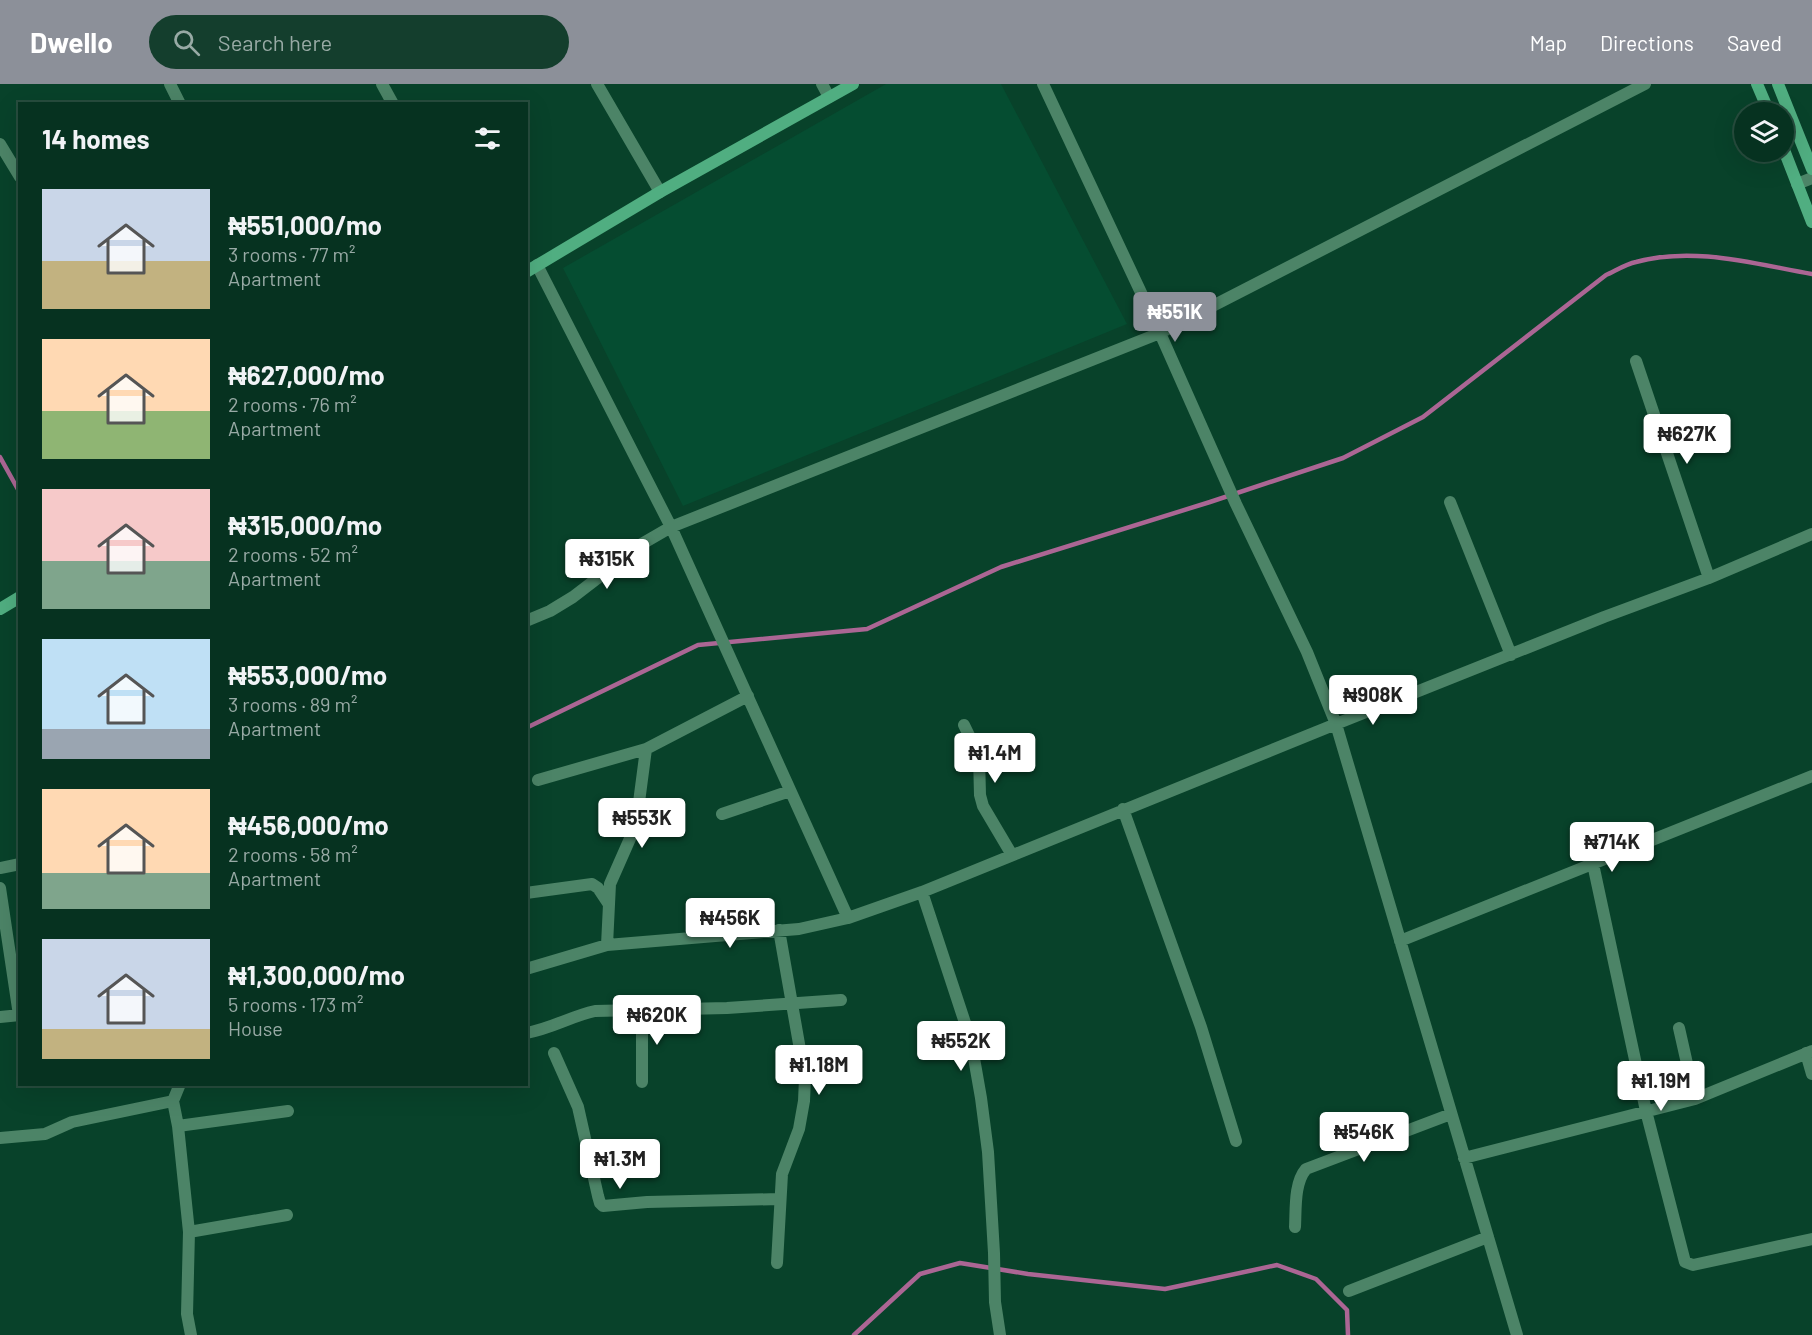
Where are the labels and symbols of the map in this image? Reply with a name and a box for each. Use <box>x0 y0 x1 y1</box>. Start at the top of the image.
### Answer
pin: ₦551K <box>1133 292 1217 343</box>
pin: ₦627K <box>1645 414 1729 465</box>
pin: ₦315K <box>565 539 649 590</box>
pin: ₦908K <box>1331 675 1415 726</box>
pin: ₦1.4M <box>953 733 1037 784</box>
pin: ₦553K <box>600 798 684 849</box>
pin: ₦714K <box>1570 822 1654 873</box>
pin: ₦456K <box>688 898 772 949</box>
pin: ₦620K <box>615 995 699 1046</box>
pin: ₦552K <box>919 1021 1003 1072</box>
pin: ₦1.18M <box>770 1045 868 1096</box>
pin: ₦1.19M <box>1612 1061 1710 1112</box>
pin: ₦546K <box>1322 1112 1406 1163</box>
pin: ₦1.3M <box>578 1139 662 1190</box>

